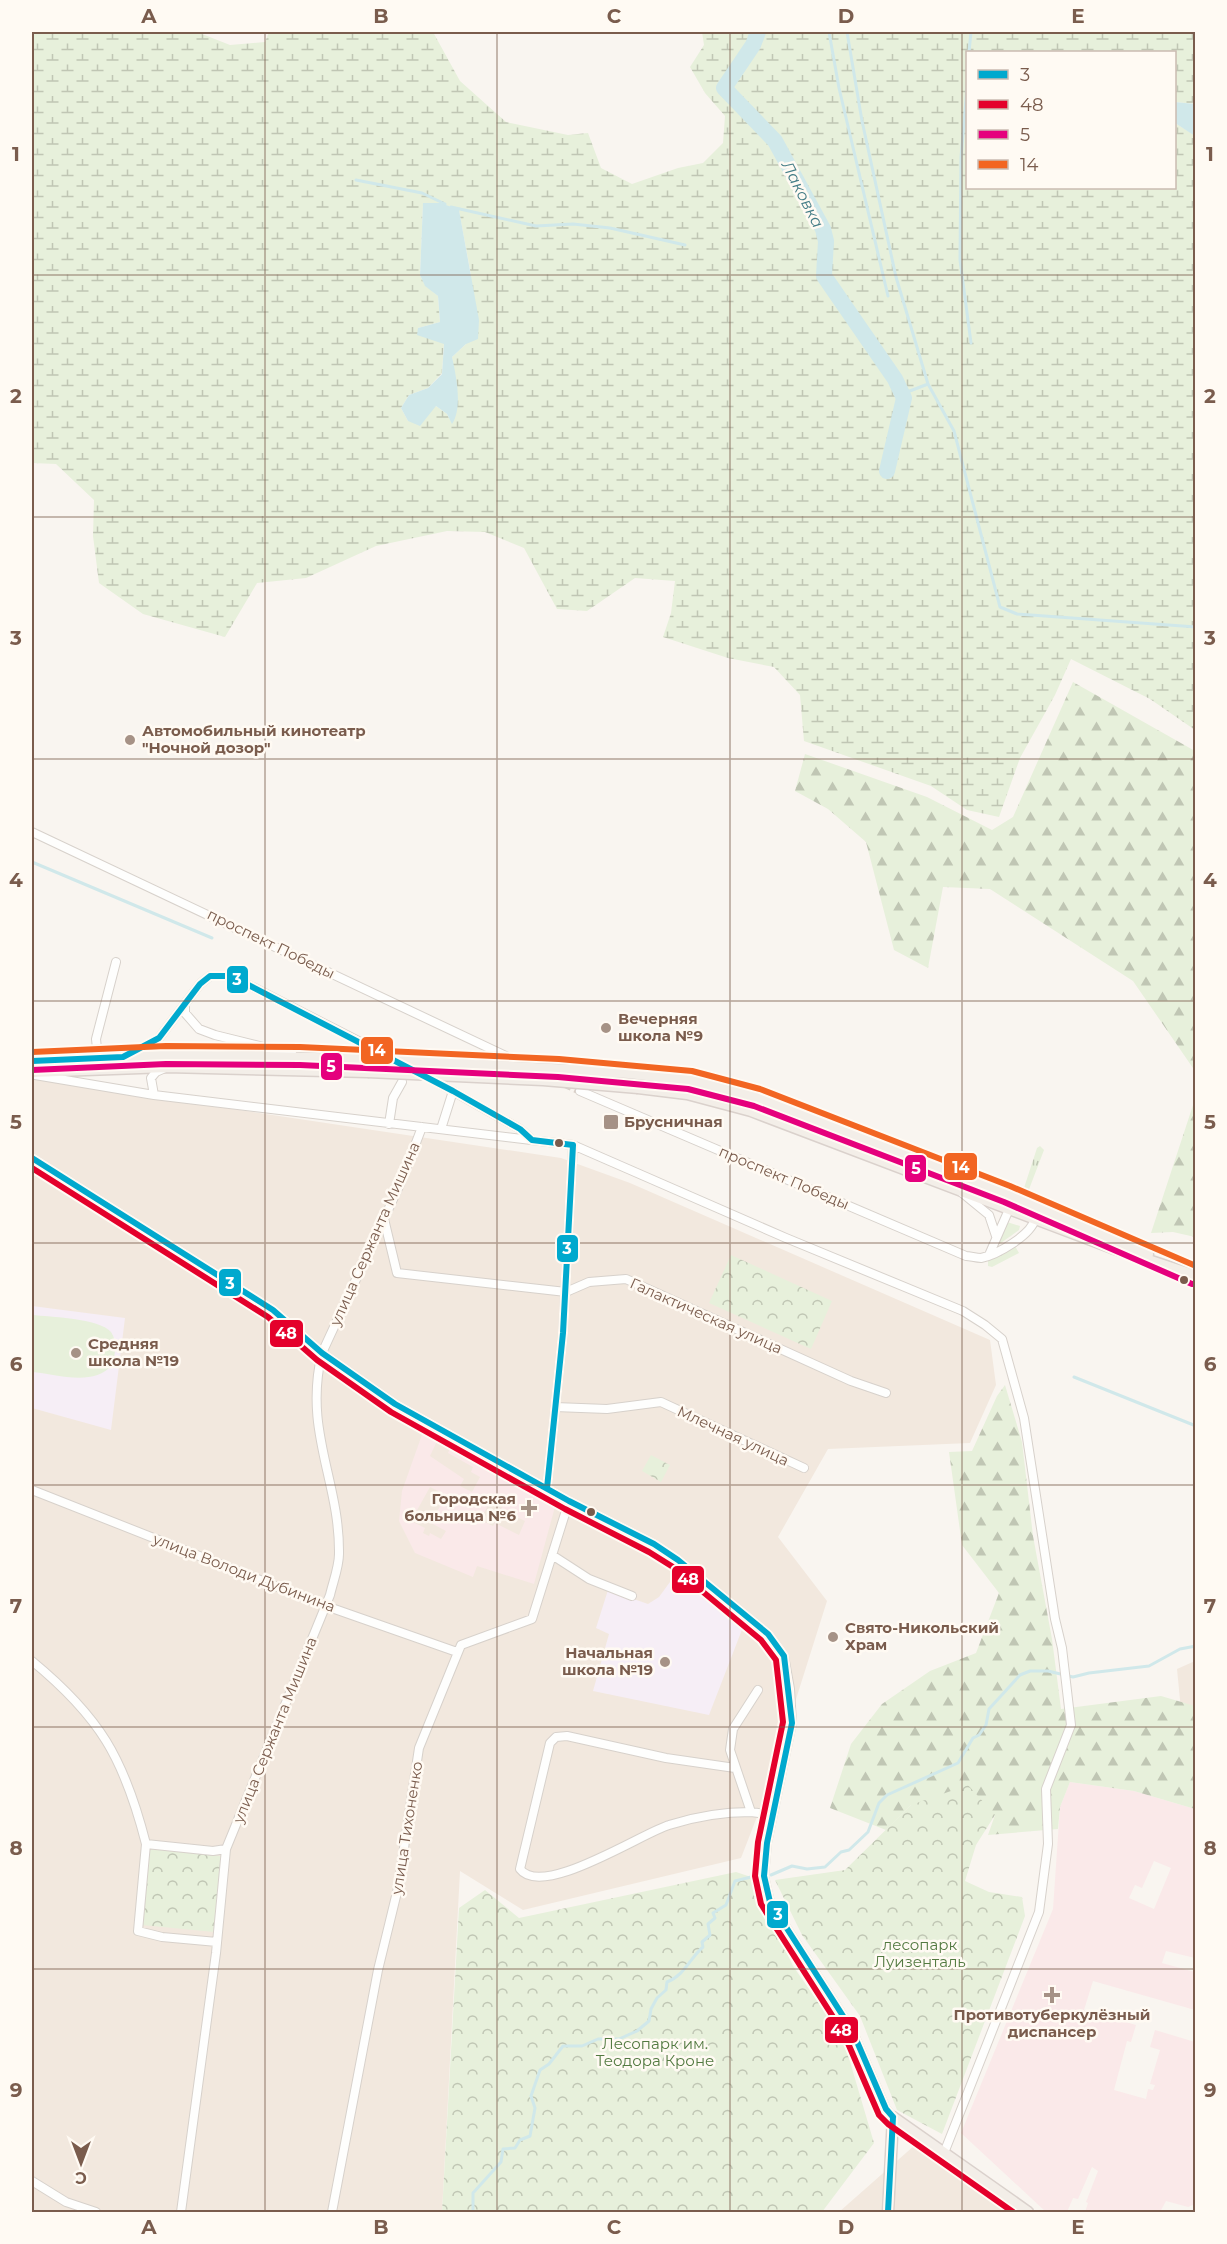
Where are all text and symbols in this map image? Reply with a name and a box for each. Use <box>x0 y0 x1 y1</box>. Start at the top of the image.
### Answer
text: A <box>140 4 157 28</box>
text: B <box>373 4 389 28</box>
text: C <box>607 4 622 28</box>
text: D <box>838 4 854 28</box>
text: E <box>1071 4 1085 28</box>
legend <box>966 51 1176 189</box>
text: 3 <box>1020 64 1030 86</box>
text: 48 <box>1020 94 1044 116</box>
text: 5 <box>1020 124 1030 146</box>
text: 1 <box>12 142 20 166</box>
text: 1 <box>1206 142 1214 166</box>
text: 14 <box>1020 154 1038 176</box>
water label: Лаковка <box>777 157 828 231</box>
text: 2 <box>10 384 22 408</box>
text: 2 <box>1204 384 1216 408</box>
text: 3 <box>9 626 22 650</box>
text: 3 <box>1203 626 1216 650</box>
place label: Автомобильный кинотеатр "Ночной дозор" <box>142 721 366 757</box>
marker: Автомобильный кинотеатр "Ночной дозор" <box>123 733 137 747</box>
text: 4 <box>9 868 23 892</box>
text: 4 <box>1203 868 1217 892</box>
street label: проспект Победы <box>204 904 338 983</box>
line badge: 3 <box>226 965 249 994</box>
text: 3 <box>231 970 242 989</box>
place label: Вечерняя школа №9 <box>618 1009 703 1045</box>
marker: Вечерняя школа №9 <box>599 1021 613 1035</box>
line badge: 14 <box>360 1036 394 1065</box>
text: 14 <box>368 1041 386 1060</box>
line badge: 5 <box>320 1052 343 1081</box>
text: 5 <box>326 1057 336 1076</box>
text: 5 <box>10 1110 22 1134</box>
text: 5 <box>1204 1110 1216 1134</box>
place label: Брусничная <box>624 1112 723 1131</box>
marker: Брусничная <box>602 1113 620 1131</box>
unlabelled marker <box>553 1137 565 1149</box>
street label: улица Сержанта Мишина <box>325 1139 424 1330</box>
street label: проспект Победы <box>716 1141 852 1214</box>
line badge: 14 <box>943 1152 978 1181</box>
line badge: 5 <box>904 1154 927 1183</box>
text: 14 <box>952 1158 970 1177</box>
text: 5 <box>911 1159 921 1178</box>
line badge: 3 <box>556 1234 579 1263</box>
text: 3 <box>561 1239 572 1258</box>
line badge: 3 <box>218 1268 242 1297</box>
street label: Галактическая улица <box>627 1273 785 1358</box>
text: 3 <box>224 1274 235 1293</box>
unlabelled marker <box>1178 1274 1190 1286</box>
line badge: 48 <box>269 1319 304 1348</box>
text: 48 <box>275 1324 297 1343</box>
place label: Средняя школа №19 <box>88 1334 179 1370</box>
marker: Средняя школа №19 <box>69 1346 83 1360</box>
text: 6 <box>10 1352 23 1376</box>
text: 6 <box>1204 1352 1217 1376</box>
street label: Млечная улица <box>674 1401 792 1470</box>
place label: Городская больница №6 <box>404 1489 516 1525</box>
marker: Городская больница №6 <box>520 1499 538 1517</box>
unlabelled marker <box>585 1506 597 1518</box>
street label: улица Володи Дубинина <box>149 1529 338 1616</box>
line badge: 48 <box>671 1565 705 1594</box>
text: 48 <box>677 1570 699 1589</box>
text: 7 <box>10 1594 22 1618</box>
text: 7 <box>1204 1594 1216 1618</box>
place label: Свято-Никольский Храм <box>845 1618 999 1654</box>
marker: Свято-Никольский Храм <box>826 1630 840 1644</box>
street label: улица Сержанта Мишина <box>228 1634 321 1827</box>
place label: Начальная школа №19 <box>562 1643 653 1679</box>
marker: Начальная школа №19 <box>658 1655 672 1669</box>
street label: улица Тихоненко <box>386 1760 426 1897</box>
text: 8 <box>9 1836 23 1860</box>
text: 8 <box>1203 1836 1217 1860</box>
line badge: 3 <box>766 1900 789 1929</box>
text: 3 <box>772 1905 783 1924</box>
park label: лесопарк Луизенталь <box>874 1935 966 1971</box>
marker: Противотуберкулёзный диспансер <box>1043 1986 1061 2004</box>
place label: Противотуберкулёзный диспансер <box>954 2005 1150 2041</box>
line badge: 48 <box>824 2016 859 2044</box>
text: 48 <box>830 2021 852 2040</box>
park label: Лесопарк им. Теодора Кроне <box>596 2034 714 2070</box>
text: 9 <box>10 2078 22 2102</box>
text: 9 <box>1204 2078 1216 2102</box>
north arrow <box>51 2133 111 2193</box>
text: С <box>75 2168 87 2187</box>
text: A <box>140 2215 157 2239</box>
text: B <box>373 2215 389 2239</box>
text: C <box>607 2215 622 2239</box>
text: D <box>838 2215 854 2239</box>
text: E <box>1071 2215 1085 2239</box>

